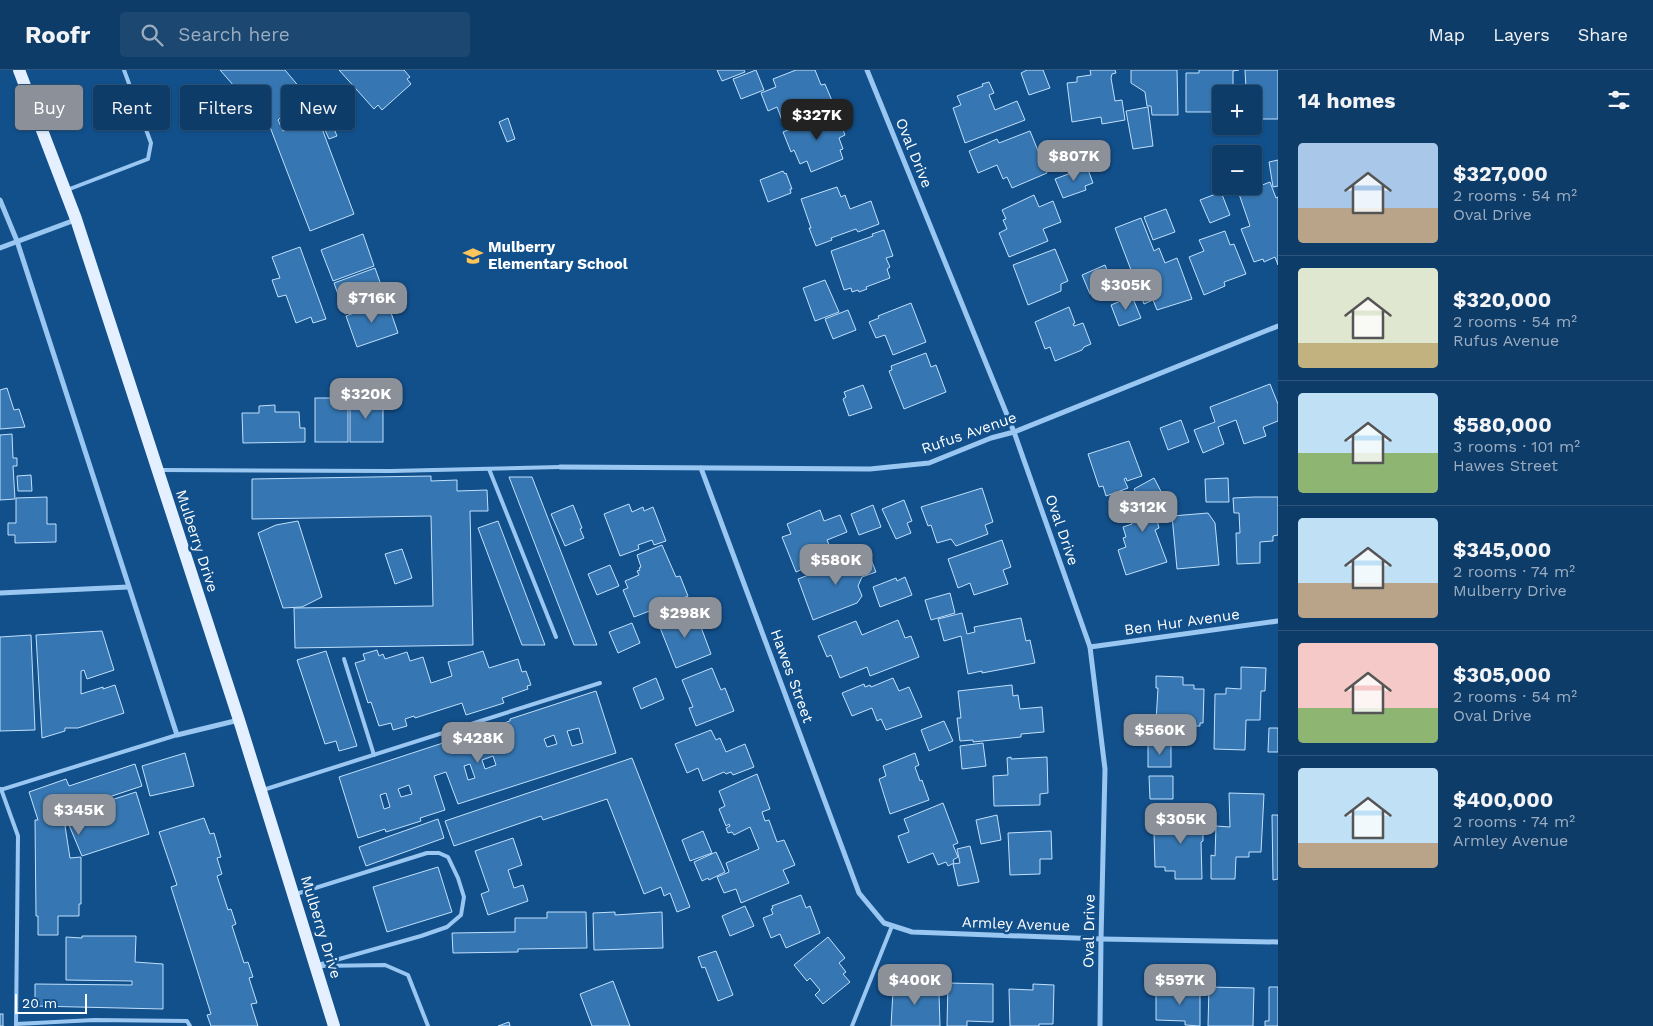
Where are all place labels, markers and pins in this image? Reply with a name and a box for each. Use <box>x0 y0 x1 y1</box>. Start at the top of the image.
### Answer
pin: $327K <box>782 98 852 141</box>
pin: $807K <box>1039 140 1109 182</box>
place label: Mulberry Elementary School <box>488 238 628 273</box>
school or university icon: Mulberry Elementary School <box>462 245 484 267</box>
pin: $305K <box>1091 268 1161 311</box>
pin: $716K <box>337 282 407 324</box>
pin: $320K <box>331 378 401 420</box>
pin: $312K <box>1108 490 1178 533</box>
pin: $580K <box>801 544 871 586</box>
pin: $298K <box>650 596 720 639</box>
pin: $560K <box>1125 714 1195 756</box>
pin: $428K <box>443 722 513 764</box>
pin: $345K <box>44 794 114 836</box>
pin: $305K <box>1146 802 1216 845</box>
pin: $400K <box>880 964 950 1006</box>
pin: $597K <box>1145 964 1215 1006</box>

